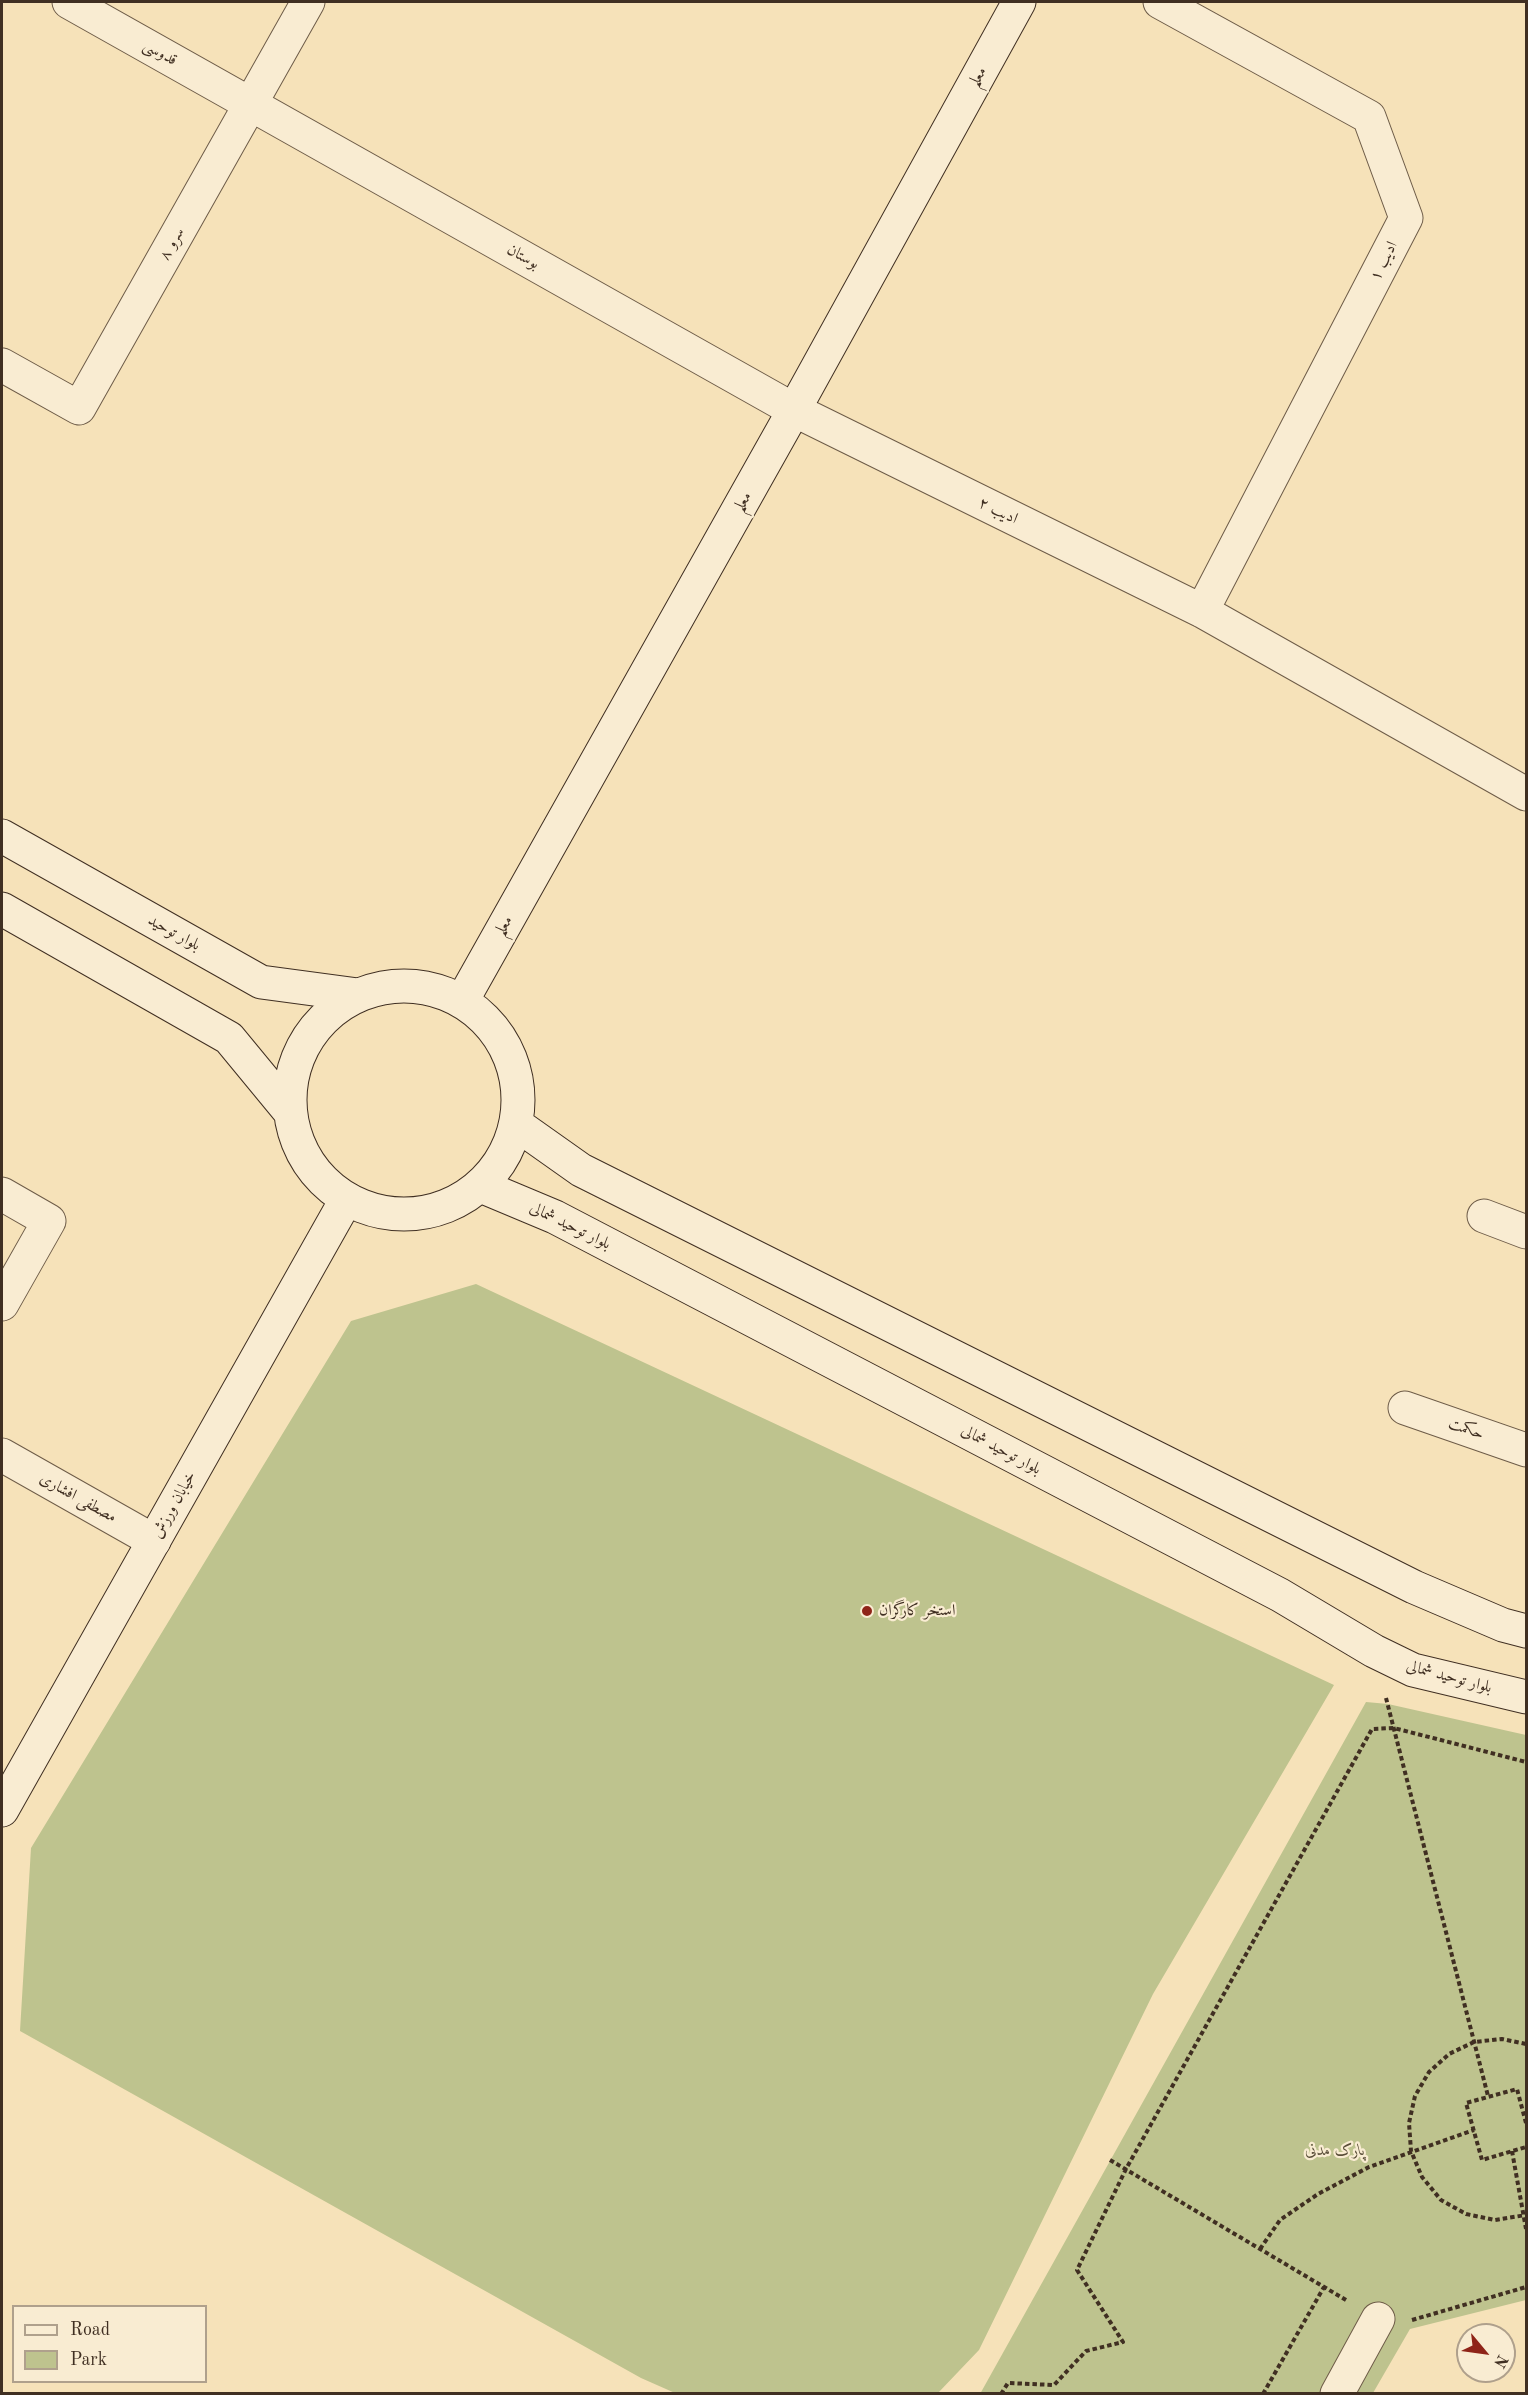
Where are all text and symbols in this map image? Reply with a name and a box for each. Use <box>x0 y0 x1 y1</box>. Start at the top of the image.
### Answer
street label: قدوسی <box>140 36 180 70</box>
street label: معلم <box>965 64 991 90</box>
street label: سرو ۸ <box>155 224 189 264</box>
street label: ادیب ۱ <box>1366 238 1402 284</box>
street label: بوستان <box>503 240 543 274</box>
street label: معلم <box>730 489 756 515</box>
street label: ادیب ۲ <box>975 493 1021 529</box>
street label: بلوار توحید <box>144 911 204 955</box>
street label: معلم <box>491 913 517 939</box>
street label: بلوار توحید شمالی <box>526 1198 614 1254</box>
street label: حکمت <box>1446 1414 1486 1444</box>
street label: بلوار توحید شمالی <box>958 1421 1044 1479</box>
street label: خیابان ورزش <box>148 1468 200 1542</box>
street label: مصطفی افشاری <box>36 1469 120 1527</box>
place label: استخر کارگران <box>879 1601 955 1621</box>
marker: استخر کارگران <box>860 1604 874 1618</box>
street label: بلوار توحید شمالی <box>1404 1656 1494 1698</box>
park label: پارک مدنی <box>1305 2141 1365 2161</box>
legend <box>12 2305 207 2383</box>
text: Road <box>70 2321 110 2339</box>
north arrow <box>1456 2323 1516 2383</box>
text: Park <box>70 2351 107 2369</box>
text: N <box>1490 2352 1510 2370</box>

